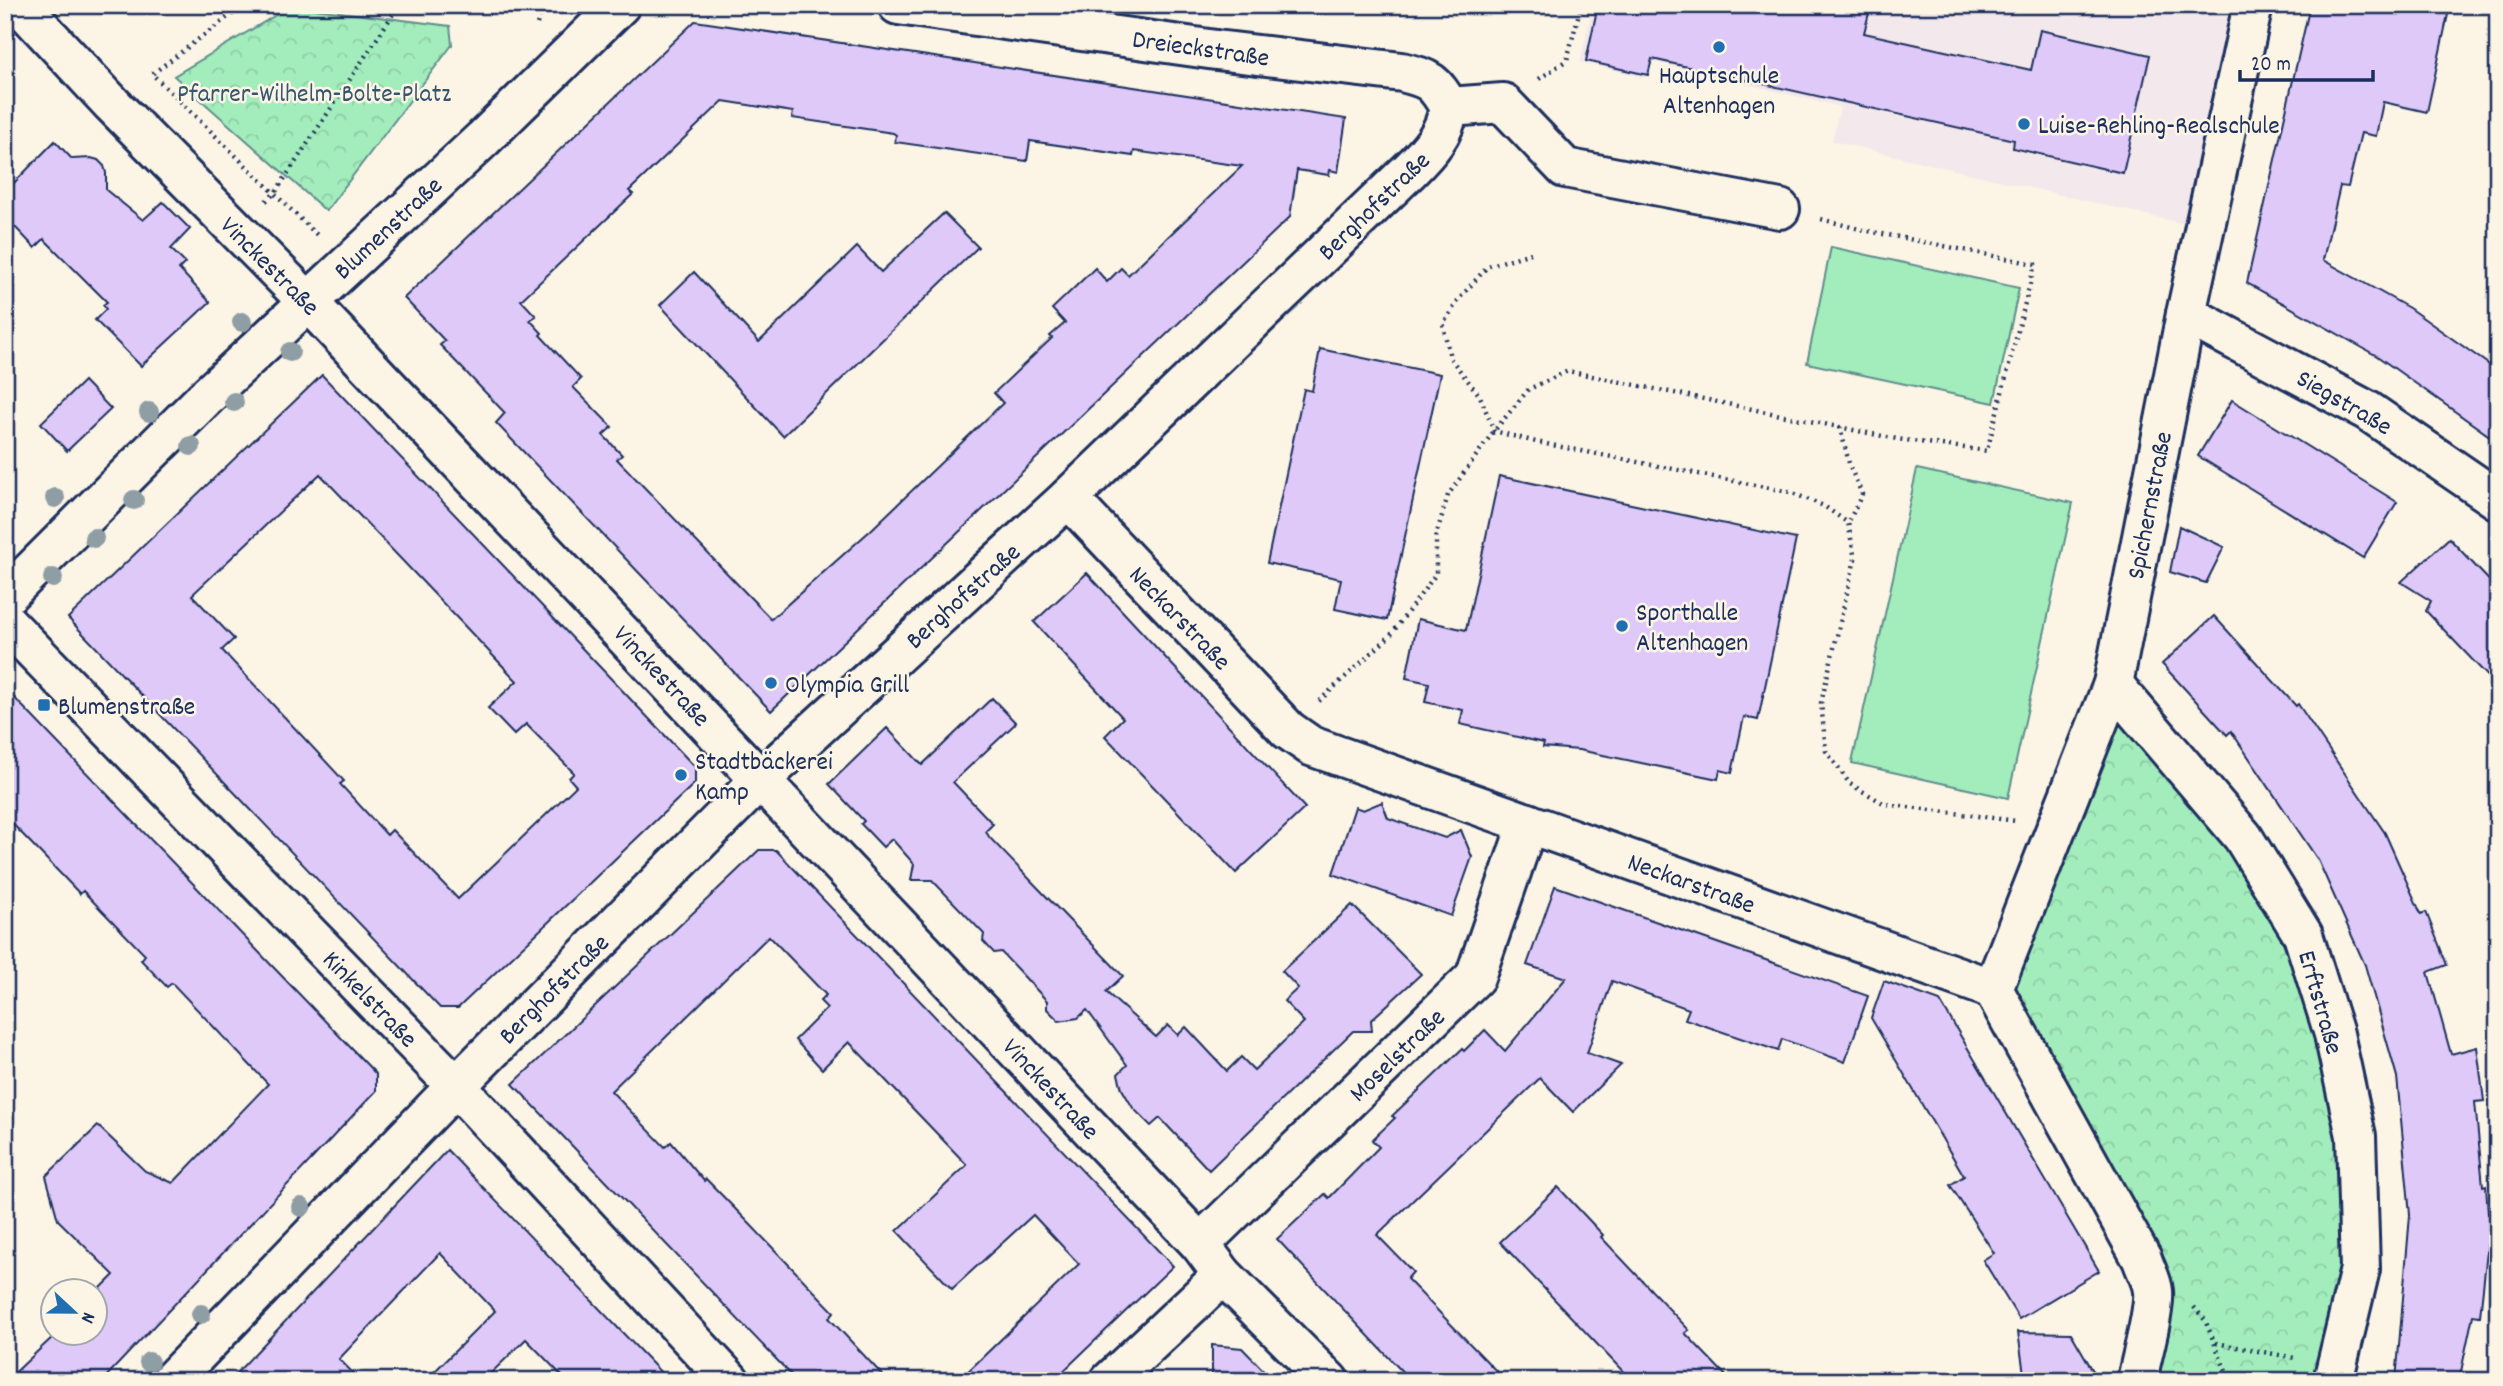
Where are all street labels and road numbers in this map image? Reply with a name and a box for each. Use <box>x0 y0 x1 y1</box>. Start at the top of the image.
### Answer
street label: Dreieckstraße <box>1130 23 1271 78</box>
street label: Berghofstraße <box>1311 144 1440 271</box>
street label: Blumenstraße <box>327 169 452 290</box>
street label: Vinckestraße <box>210 209 327 326</box>
street label: Siegstraße <box>2288 362 2398 446</box>
street label: Spichernstraße <box>2119 429 2184 583</box>
street label: Berghofstraße <box>899 536 1030 659</box>
street label: Neckarstraße <box>1119 559 1238 680</box>
street label: Vinckestraße <box>603 618 718 737</box>
street label: Neckarstraße <box>1622 845 1760 925</box>
street label: Berghofstraße <box>492 927 619 1054</box>
street label: Kinkelstraße <box>312 943 425 1058</box>
street label: Erftstraße <box>2286 947 2351 1059</box>
street label: Moselstraße <box>1342 1001 1455 1112</box>
street label: Vinckestraße <box>992 1031 1107 1150</box>

